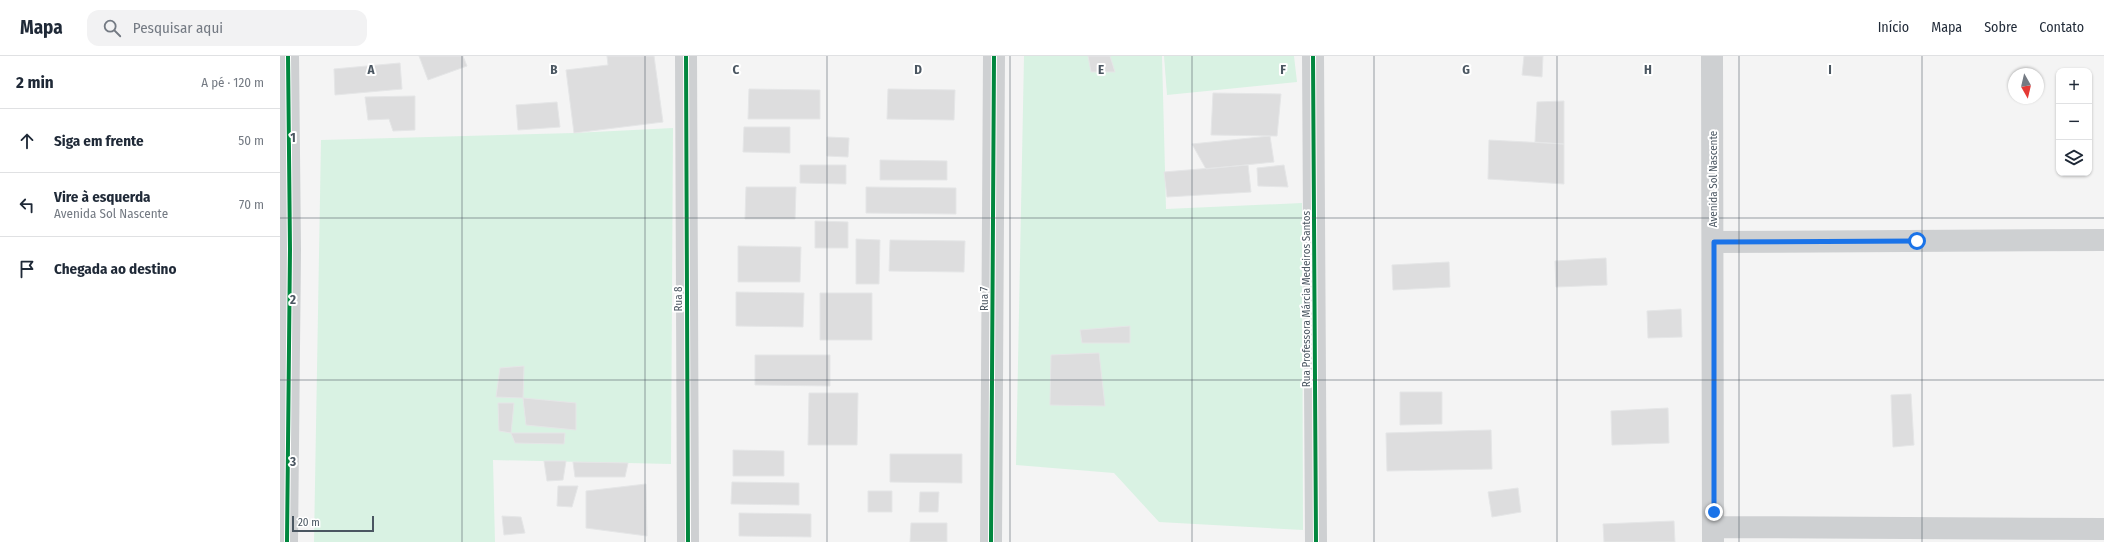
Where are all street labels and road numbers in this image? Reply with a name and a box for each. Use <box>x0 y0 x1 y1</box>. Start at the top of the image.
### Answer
street label: Avenida Sol Nascente <box>1707 131 1720 227</box>
street label: Rua Professora Márcia Medeiros Santos <box>1300 210 1313 387</box>
street label: Rua 8 <box>672 286 685 312</box>
street label: Rua 7 <box>978 286 991 311</box>

